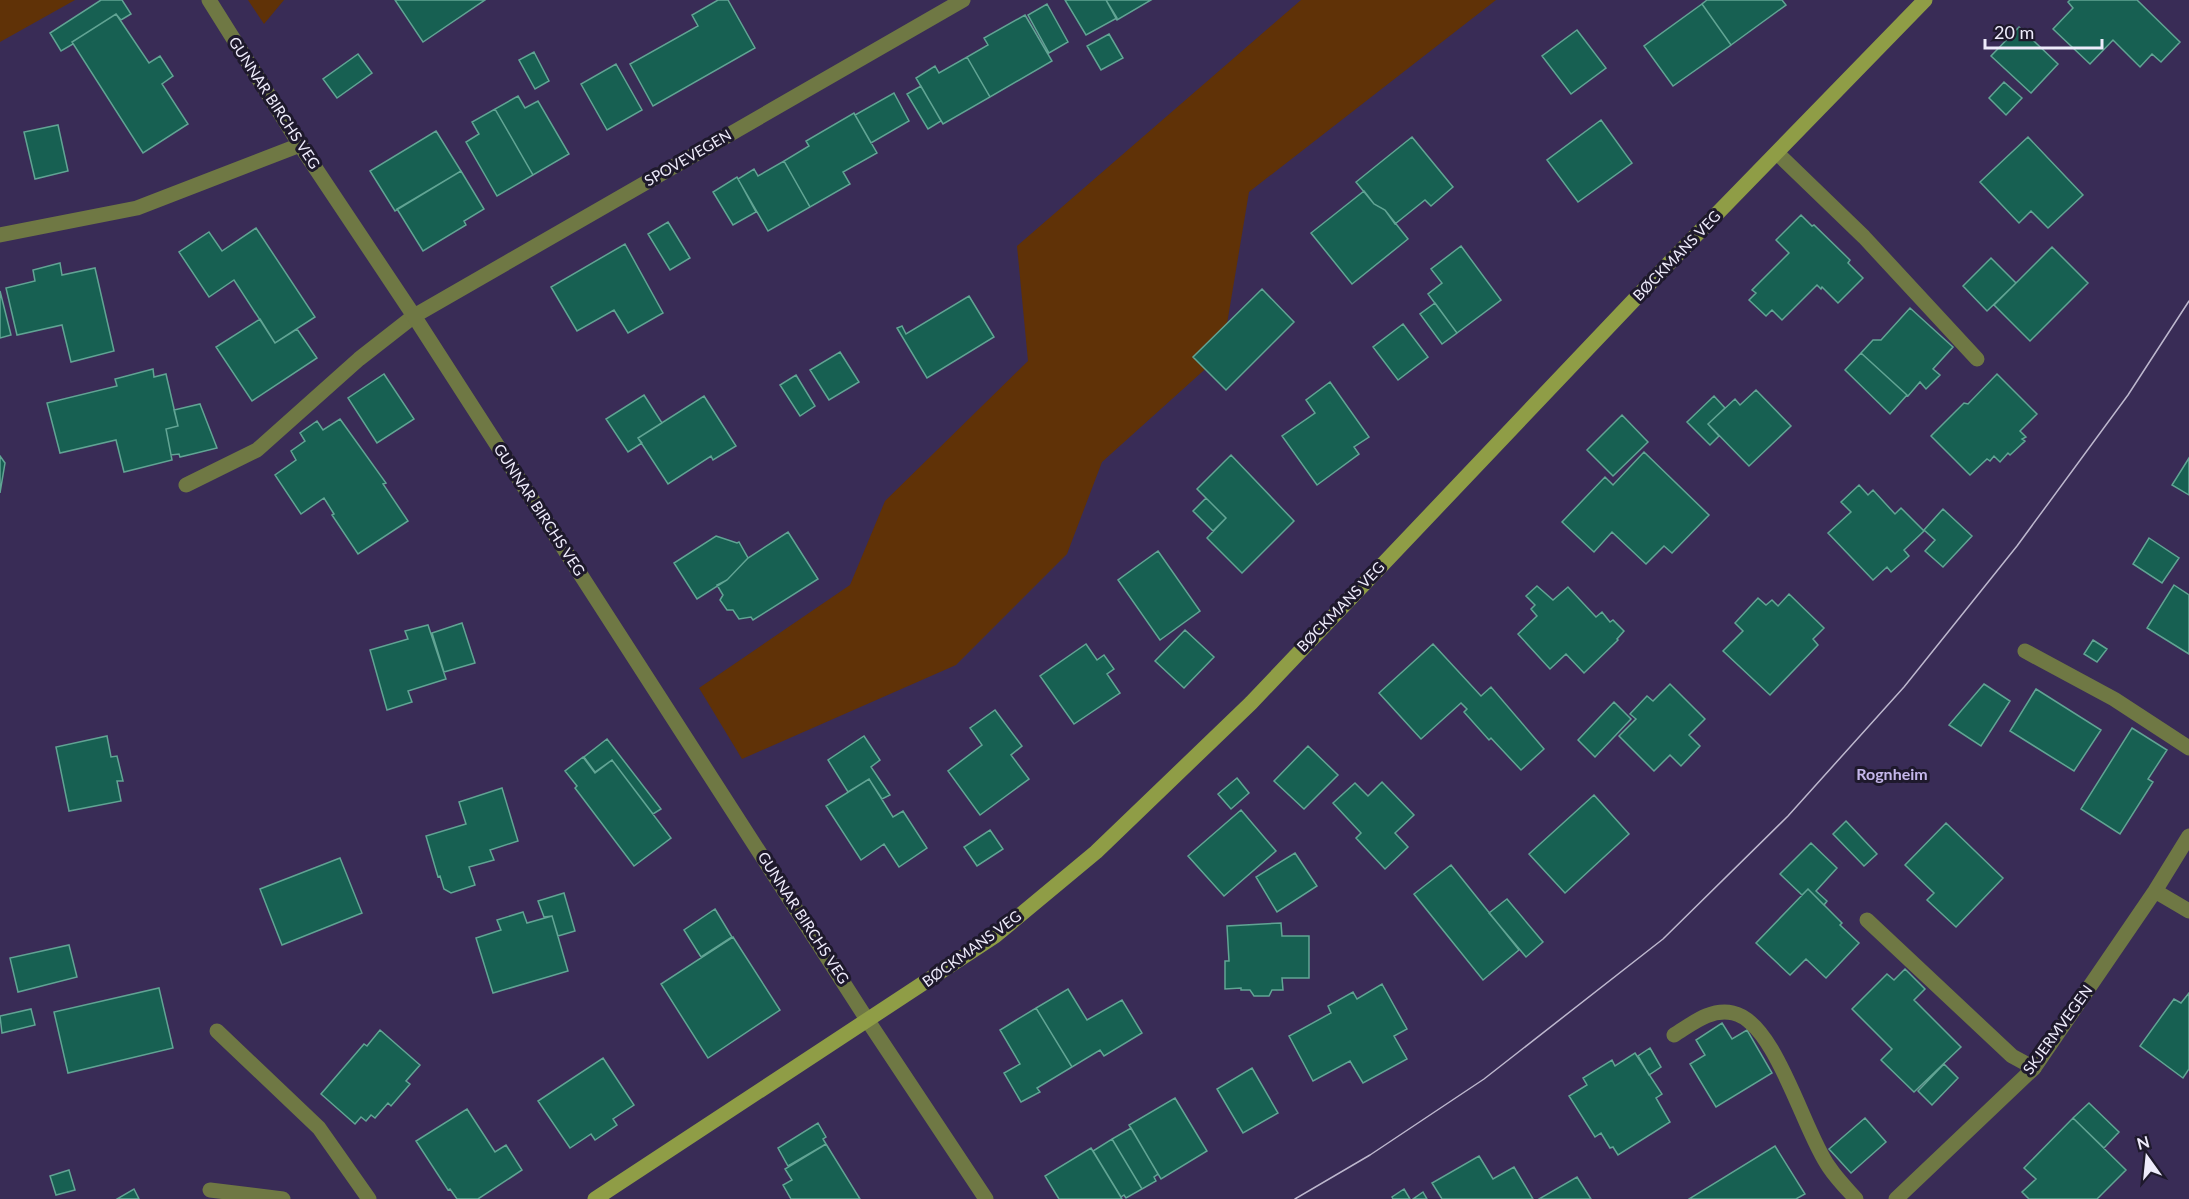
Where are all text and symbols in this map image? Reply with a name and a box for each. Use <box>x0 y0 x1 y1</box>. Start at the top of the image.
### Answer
scale bar <box>1985 12 2102 50</box>
text: 20 m <box>1994 21 2034 43</box>
street label: GUNNAR BIRCHS VEG <box>225 33 324 172</box>
street label: SPOVEVEGEN <box>641 125 734 189</box>
street label: BØCKMANS VEG <box>1629 207 1724 304</box>
street label: GUNNAR BIRCHS VEG <box>490 440 589 579</box>
street label: BØCKMANS VEG <box>1293 558 1388 655</box>
district label: Rognheim <box>1856 764 1928 783</box>
street label: GUNNAR BIRCHS VEG <box>754 848 853 987</box>
street label: BØCKMANS VEG <box>918 906 1025 990</box>
street label: SKJERMVEGEN <box>2019 981 2096 1078</box>
north arrow <box>2117 1127 2177 1187</box>
text: N <box>2135 1131 2151 1153</box>

